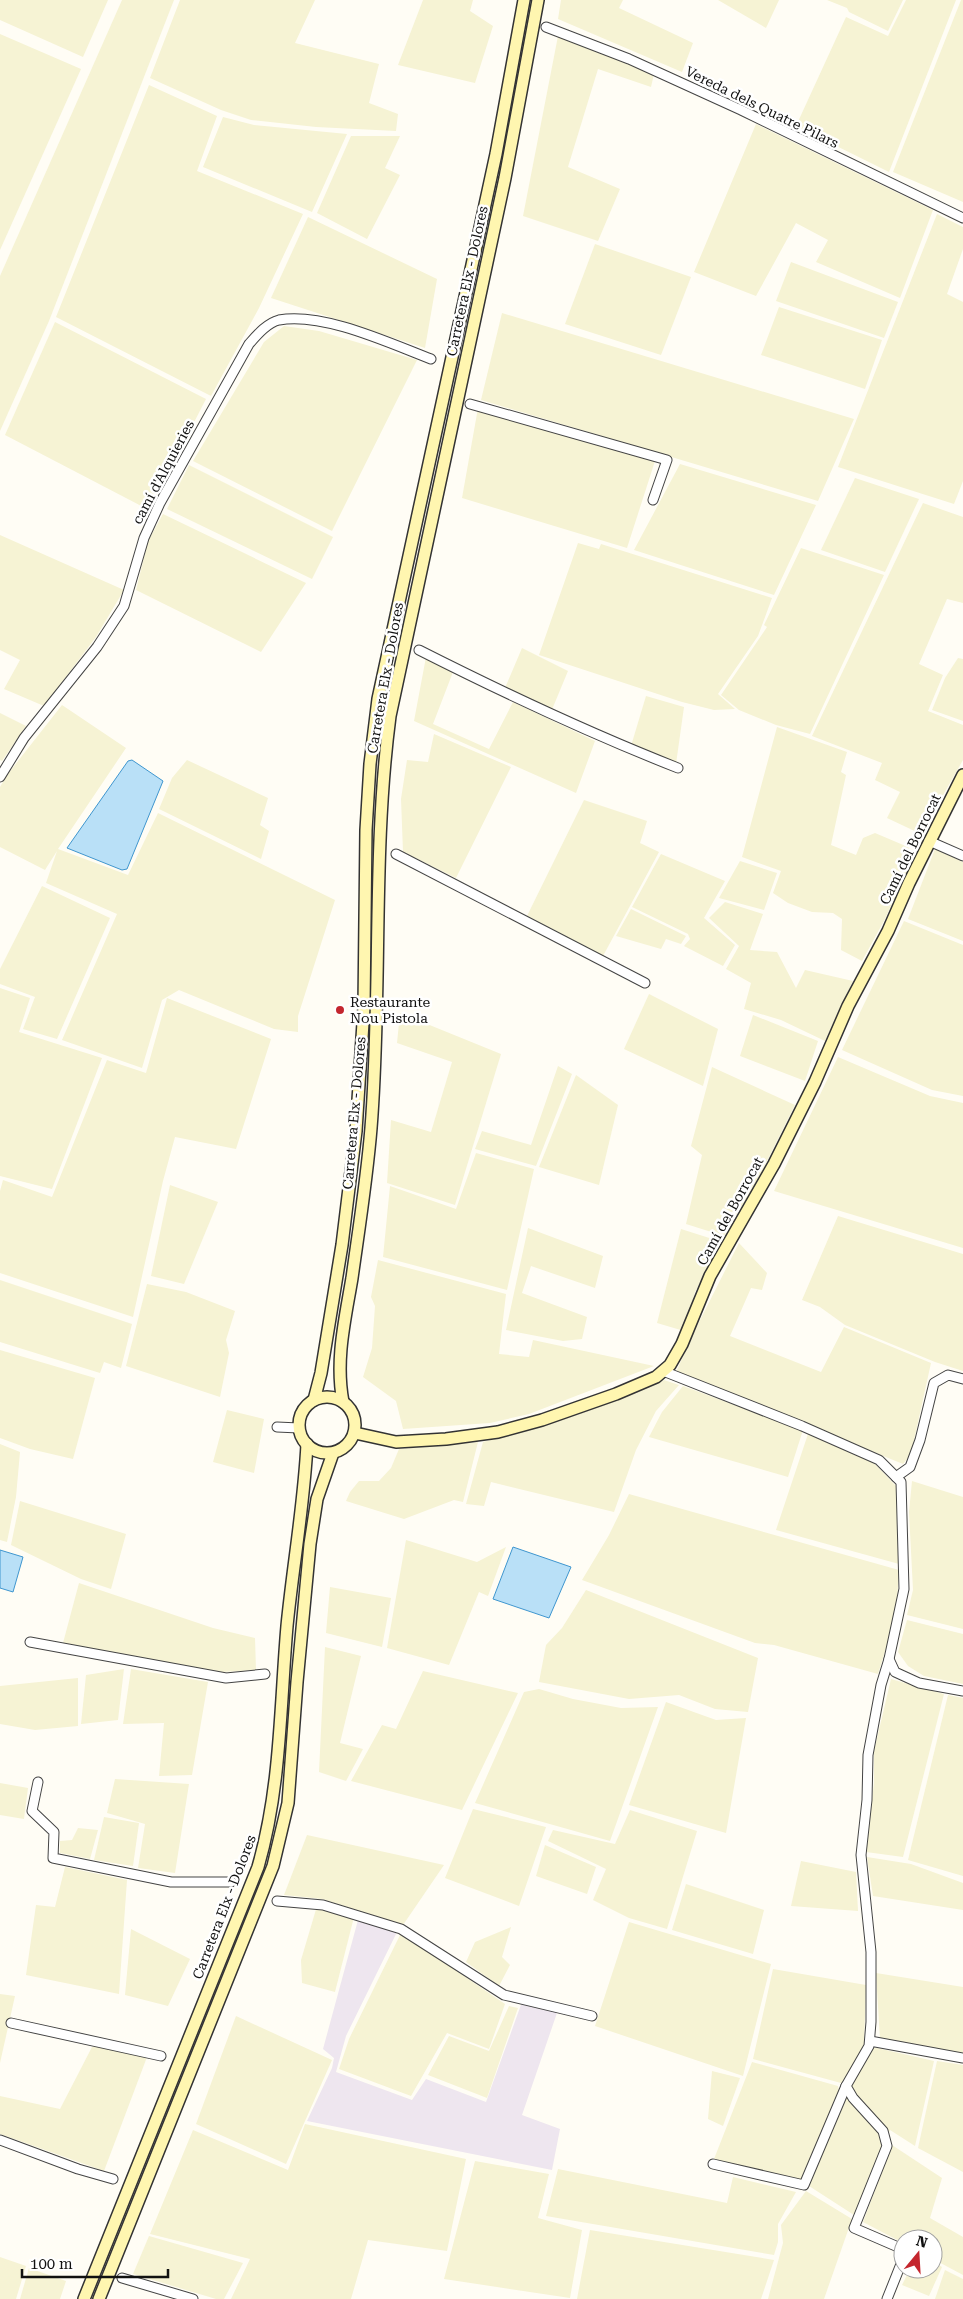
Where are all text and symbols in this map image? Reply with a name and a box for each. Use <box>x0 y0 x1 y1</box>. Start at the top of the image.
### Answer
street label: Vereda dels Quatre Pilars <box>683 63 842 151</box>
street label: Carretera Elx - Dolores <box>443 204 491 358</box>
street label: camí d'Alquieries <box>129 417 197 527</box>
street label: Carretera Elx - Dolores <box>364 601 406 755</box>
street label: Camí del Borrocat <box>876 791 944 907</box>
place label: Restaurante Nou Pistola <box>350 994 431 1026</box>
marker: Restaurante Nou Pistola <box>334 1004 346 1016</box>
street label: Carretera Elx - Dolores <box>339 1036 369 1190</box>
street label: Camí del Borrocat <box>694 1154 766 1268</box>
street label: Carretera Elx - Dolores <box>189 1832 259 1981</box>
north arrow <box>893 2229 943 2279</box>
text: N <box>914 2232 930 2251</box>
scale bar <box>22 2246 169 2278</box>
text: 100 m <box>30 2255 73 2273</box>

